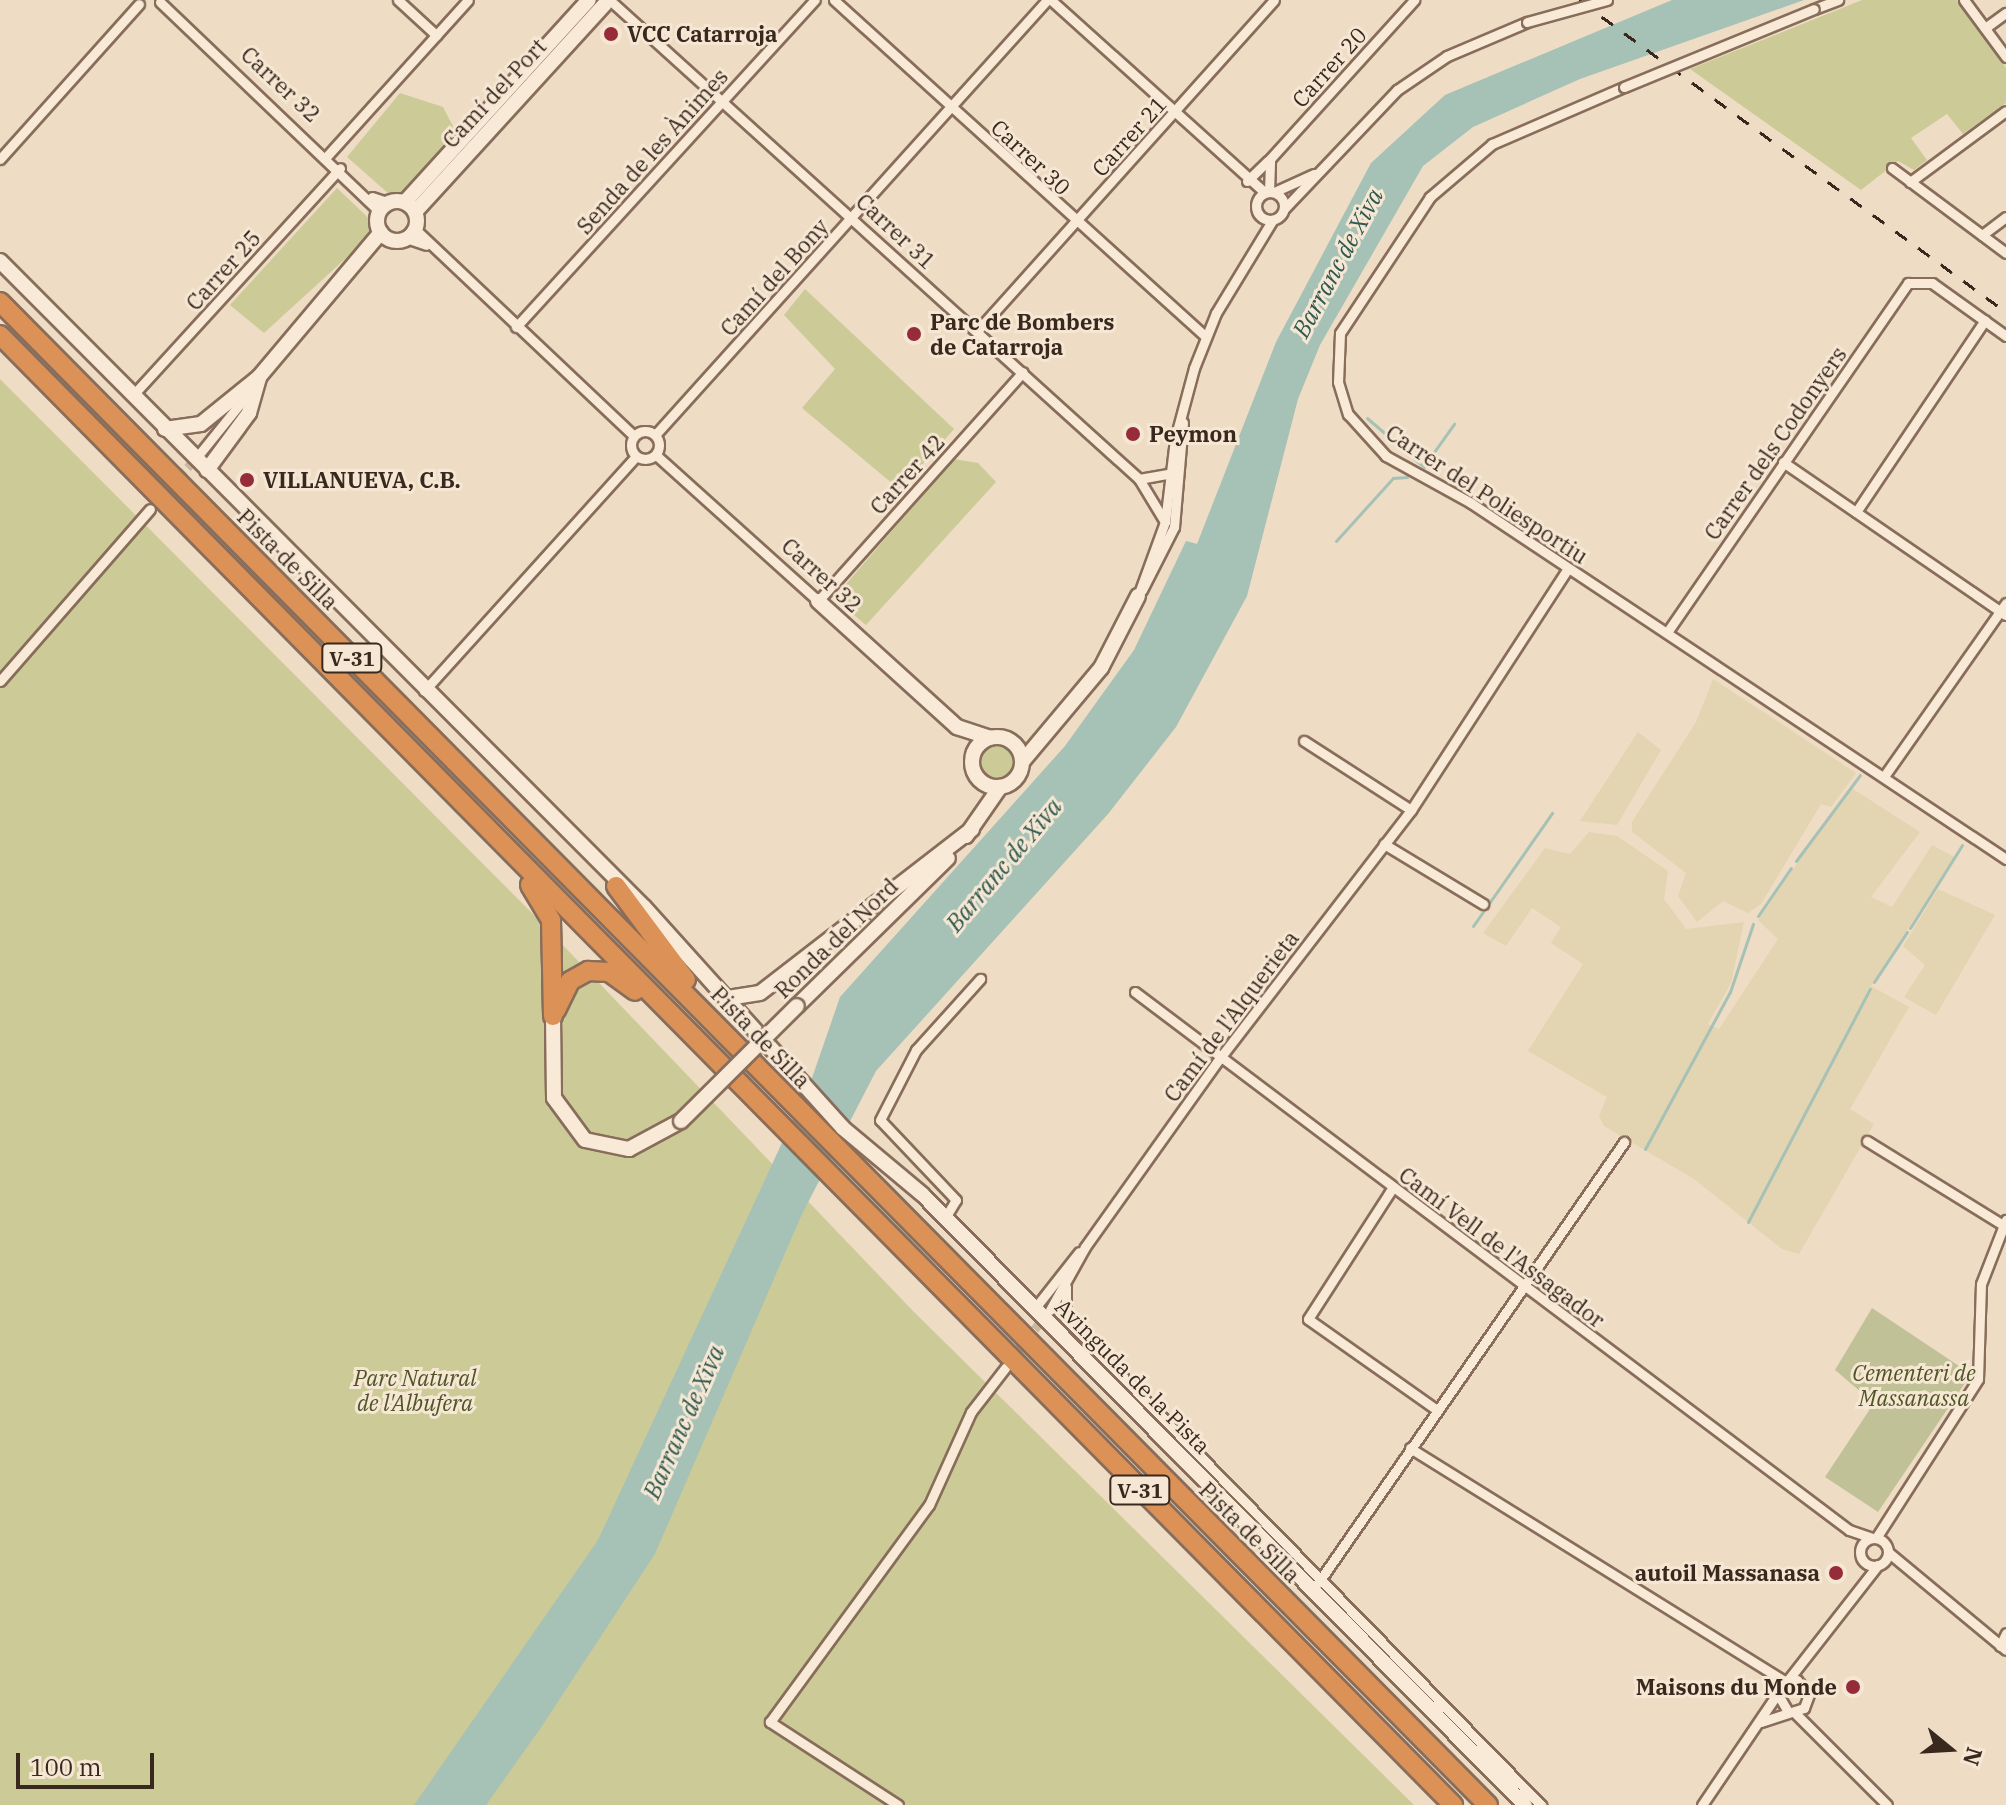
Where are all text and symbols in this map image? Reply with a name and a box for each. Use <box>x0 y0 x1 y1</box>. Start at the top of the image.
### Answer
place label: VCC Catarroja <box>627 21 778 47</box>
street label: Carrer 20 <box>1286 22 1372 112</box>
marker: VCC Catarroja <box>602 25 620 43</box>
street label: Camí del Port <box>437 33 551 153</box>
street label: Carrer 32 <box>236 41 326 127</box>
street label: Senda de les Ànimes <box>571 63 733 239</box>
street label: Carrer 21 <box>1086 91 1172 181</box>
street label: Carrer 30 <box>986 114 1076 200</box>
water label: Barranc de Xiva <box>1287 183 1389 343</box>
street label: Carrer 31 <box>851 188 941 274</box>
street label: Camí del Bony <box>714 213 834 341</box>
street label: Carrer 25 <box>180 225 266 315</box>
place label: Parc de Bombers de Catarroja <box>930 308 1114 360</box>
marker: Parc de Bombers de Catarroja <box>905 325 923 343</box>
street label: Carrer dels Codonyers <box>1698 341 1852 545</box>
street label: Carrer del Poliesportiu <box>1381 419 1593 569</box>
place label: Peymon <box>1149 421 1237 447</box>
marker: Peymon <box>1124 425 1142 443</box>
street label: Carrer 42 <box>864 429 950 519</box>
place label: VILLANUEVA, C.B. <box>263 467 461 493</box>
marker: VILLANUEVA, C.B. <box>238 471 256 489</box>
street label: Pista de Silla <box>232 503 344 615</box>
street label: Carrer 32 <box>777 532 867 618</box>
road number: V-31 <box>320 642 384 674</box>
water label: Barranc de Xiva <box>940 793 1068 937</box>
street label: Ronda del Nord <box>769 873 903 1003</box>
street label: Camí de l'Alquerieta <box>1158 925 1304 1107</box>
street label: Pista de Silla <box>706 981 816 1093</box>
street label: Camí Vell de l'Assagador <box>1394 1161 1610 1333</box>
street label: Avinguda de la Pista <box>1050 1293 1216 1459</box>
water label: Barranc de Xiva <box>637 1341 731 1503</box>
park label: Cementeri de Massanassa <box>1852 1359 1976 1410</box>
park label: Parc Natural de l'Albufera <box>354 1364 476 1416</box>
road number: V-31 <box>1108 1474 1172 1506</box>
street label: Pista de Silla <box>1194 1476 1306 1588</box>
place label: autoil Massanasa <box>1635 1560 1820 1586</box>
marker: autoil Massanasa <box>1827 1564 1845 1582</box>
place label: Maisons du Monde <box>1636 1674 1837 1700</box>
marker: Maisons du Monde <box>1844 1678 1862 1696</box>
north arrow <box>1910 1709 1990 1789</box>
scale bar <box>20 1737 158 1787</box>
text: N <box>1957 1744 1990 1769</box>
text: 100 m <box>30 1751 102 1783</box>

